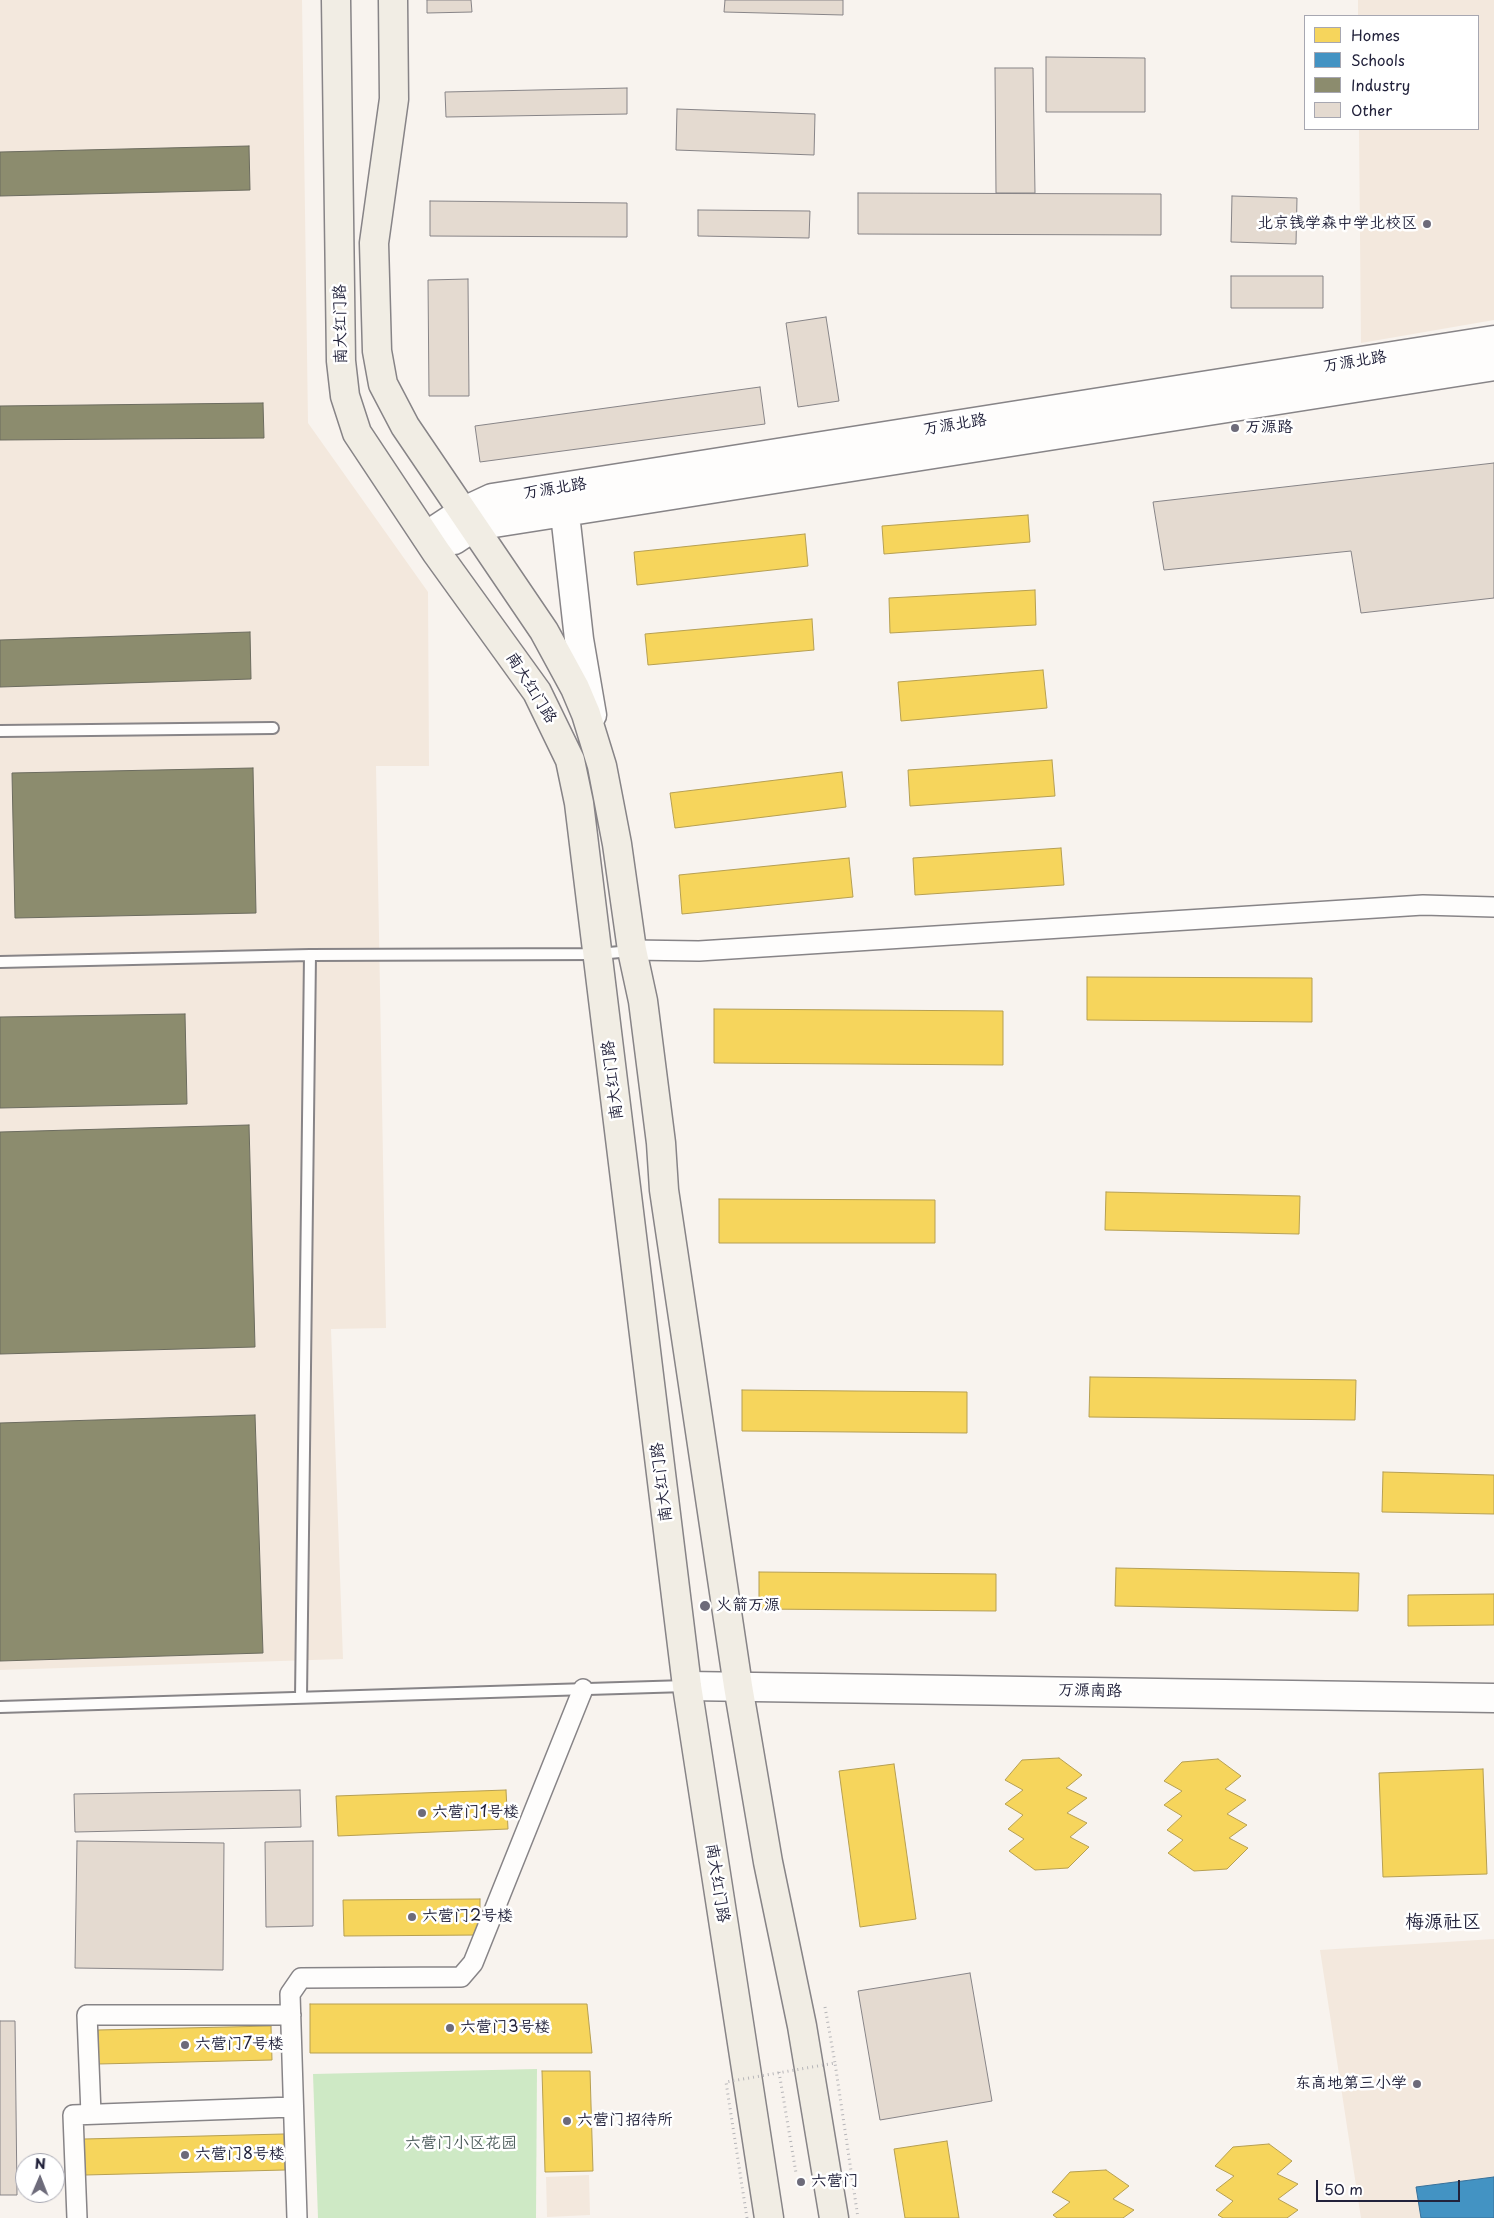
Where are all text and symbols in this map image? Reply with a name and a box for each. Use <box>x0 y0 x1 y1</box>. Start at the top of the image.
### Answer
legend <box>1304 15 1479 130</box>
text: Homes <box>1351 23 1400 46</box>
text: Schools <box>1351 48 1405 71</box>
text: Industry <box>1351 73 1410 96</box>
text: Other <box>1351 98 1392 121</box>
place label: 北京钱学森中学北校区 <box>1257 214 1417 234</box>
marker: 北京钱学森中学北校区 <box>1421 218 1433 230</box>
street label: 南大红门路 <box>331 284 351 364</box>
street label: 万源北路 <box>1322 348 1388 376</box>
street label: 万源北路 <box>922 411 988 439</box>
place label: 万源路 <box>1245 418 1293 438</box>
marker: 万源路 <box>1229 422 1241 434</box>
street label: 万源北路 <box>522 475 588 503</box>
street label: 南大红门路 <box>502 649 560 727</box>
street label: 南大红门路 <box>599 1039 627 1121</box>
street label: 南大红门路 <box>648 1441 676 1523</box>
place label: 火箭万源 <box>716 1596 780 1616</box>
marker: 火箭万源 <box>698 1599 712 1613</box>
street label: 万源南路 <box>1058 1681 1122 1701</box>
place label: 六营门1号楼 <box>432 1803 519 1823</box>
marker: 六营门1号楼 <box>416 1807 428 1819</box>
street label: 南大红门路 <box>701 1842 733 1924</box>
place label: 六营门2号楼 <box>422 1907 513 1927</box>
marker: 六营门2号楼 <box>406 1911 418 1923</box>
district label: 梅源社区 <box>1405 1912 1481 1934</box>
place label: 六营门3号楼 <box>460 2018 551 2038</box>
marker: 六营门3号楼 <box>444 2022 456 2034</box>
place label: 六营门7号楼 <box>195 2035 284 2055</box>
marker: 六营门7号楼 <box>179 2039 191 2051</box>
place label: 东高地第三小学 <box>1295 2074 1407 2094</box>
marker: 东高地第三小学 <box>1411 2078 1423 2090</box>
place label: 六营门招待所 <box>577 2111 673 2131</box>
marker: 六营门招待所 <box>561 2115 573 2127</box>
park label: 六营门小区花园 <box>405 2134 517 2154</box>
place label: 六营门8号楼 <box>195 2145 285 2165</box>
marker: 六营门8号楼 <box>179 2149 191 2161</box>
north arrow <box>15 2153 65 2203</box>
text: N <box>35 2153 46 2174</box>
scale bar <box>1319 2170 1463 2202</box>
place label: 六营门 <box>811 2172 859 2192</box>
marker: 六营门 <box>795 2176 807 2188</box>
text: 50 m <box>1324 2177 1363 2200</box>

